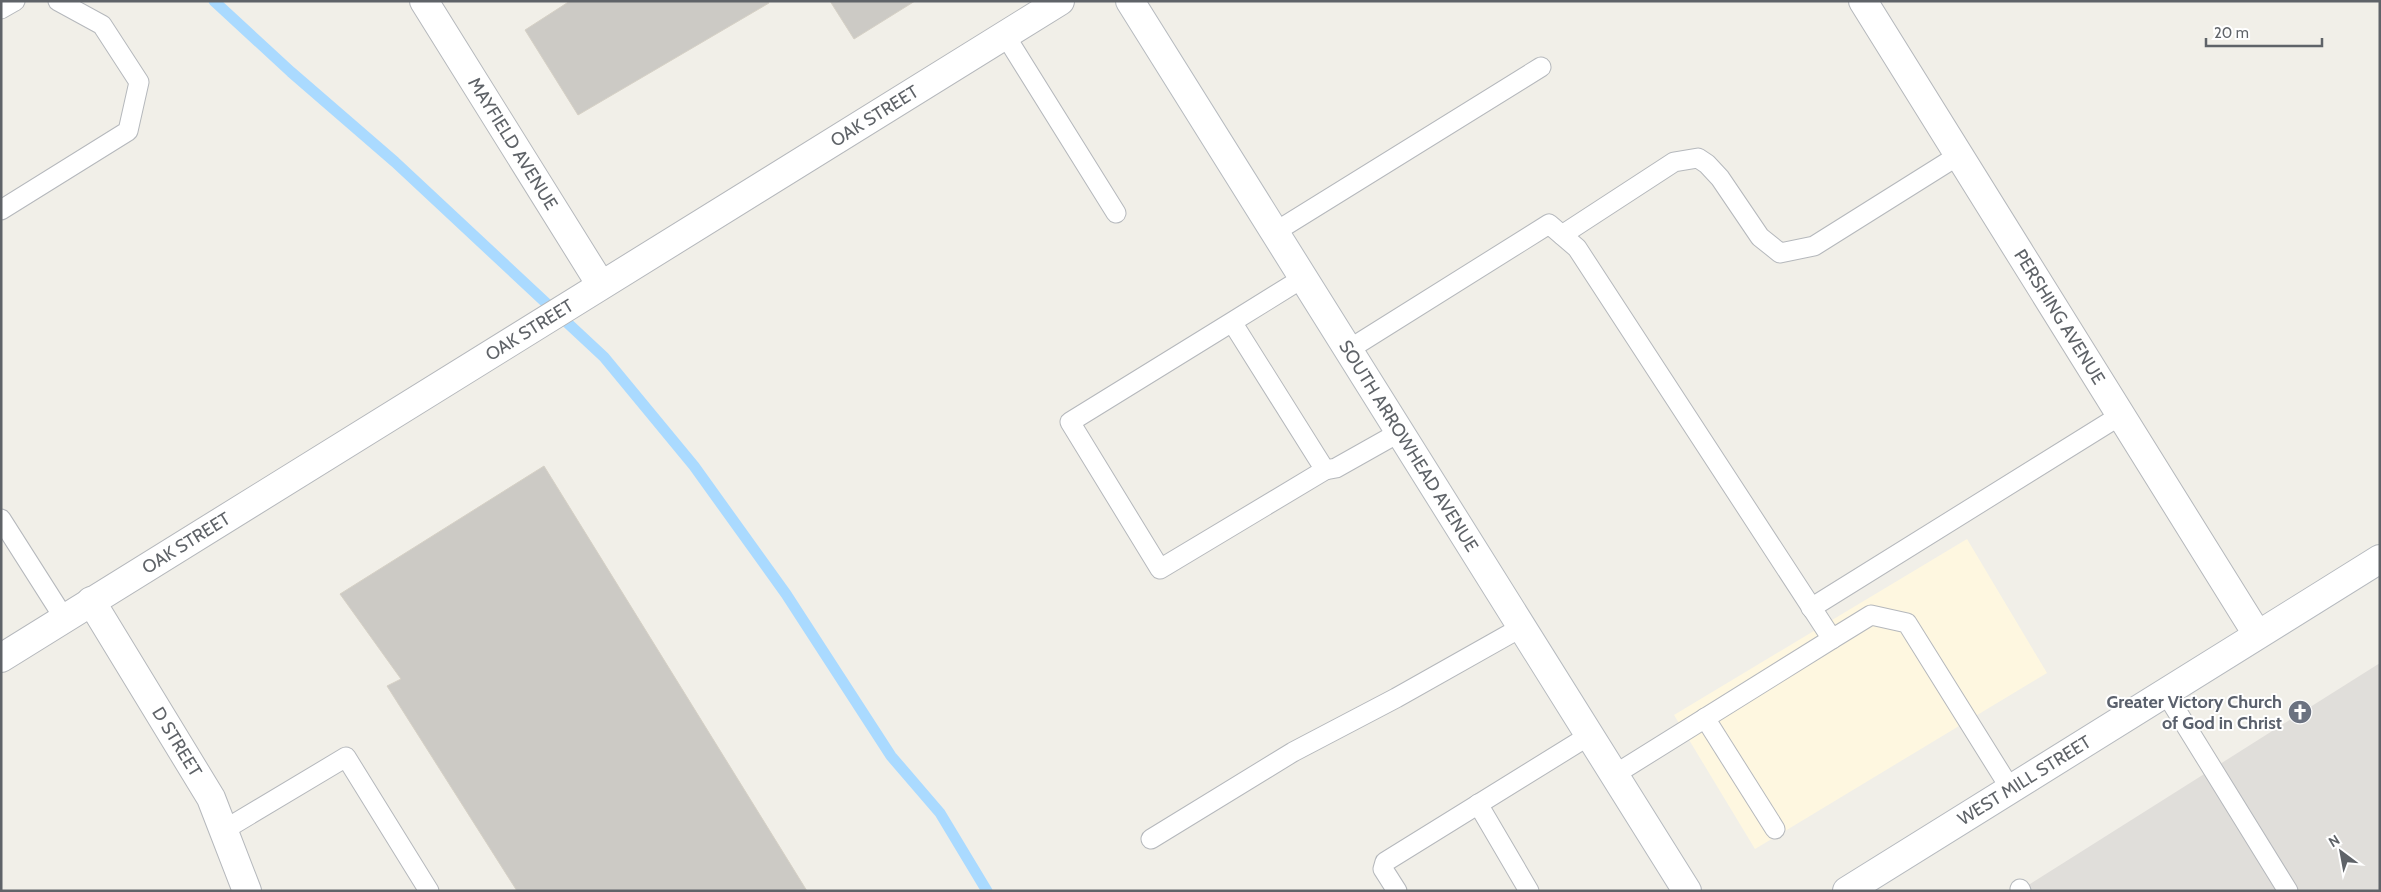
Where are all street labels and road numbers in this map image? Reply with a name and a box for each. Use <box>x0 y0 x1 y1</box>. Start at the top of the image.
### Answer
street label: MAYFIELD AVENUE <box>463 73 562 214</box>
street label: OAK STREET <box>826 80 923 152</box>
street label: PERSHING AVENUE <box>2009 245 2110 388</box>
street label: OAK STREET <box>481 294 578 366</box>
street label: SOUTH ARROWHEAD AVENUE <box>1334 336 1483 556</box>
street label: OAK STREET <box>138 507 235 579</box>
street label: D STREET <box>147 703 207 781</box>
street label: WEST MILL STREET <box>1954 731 2095 830</box>

